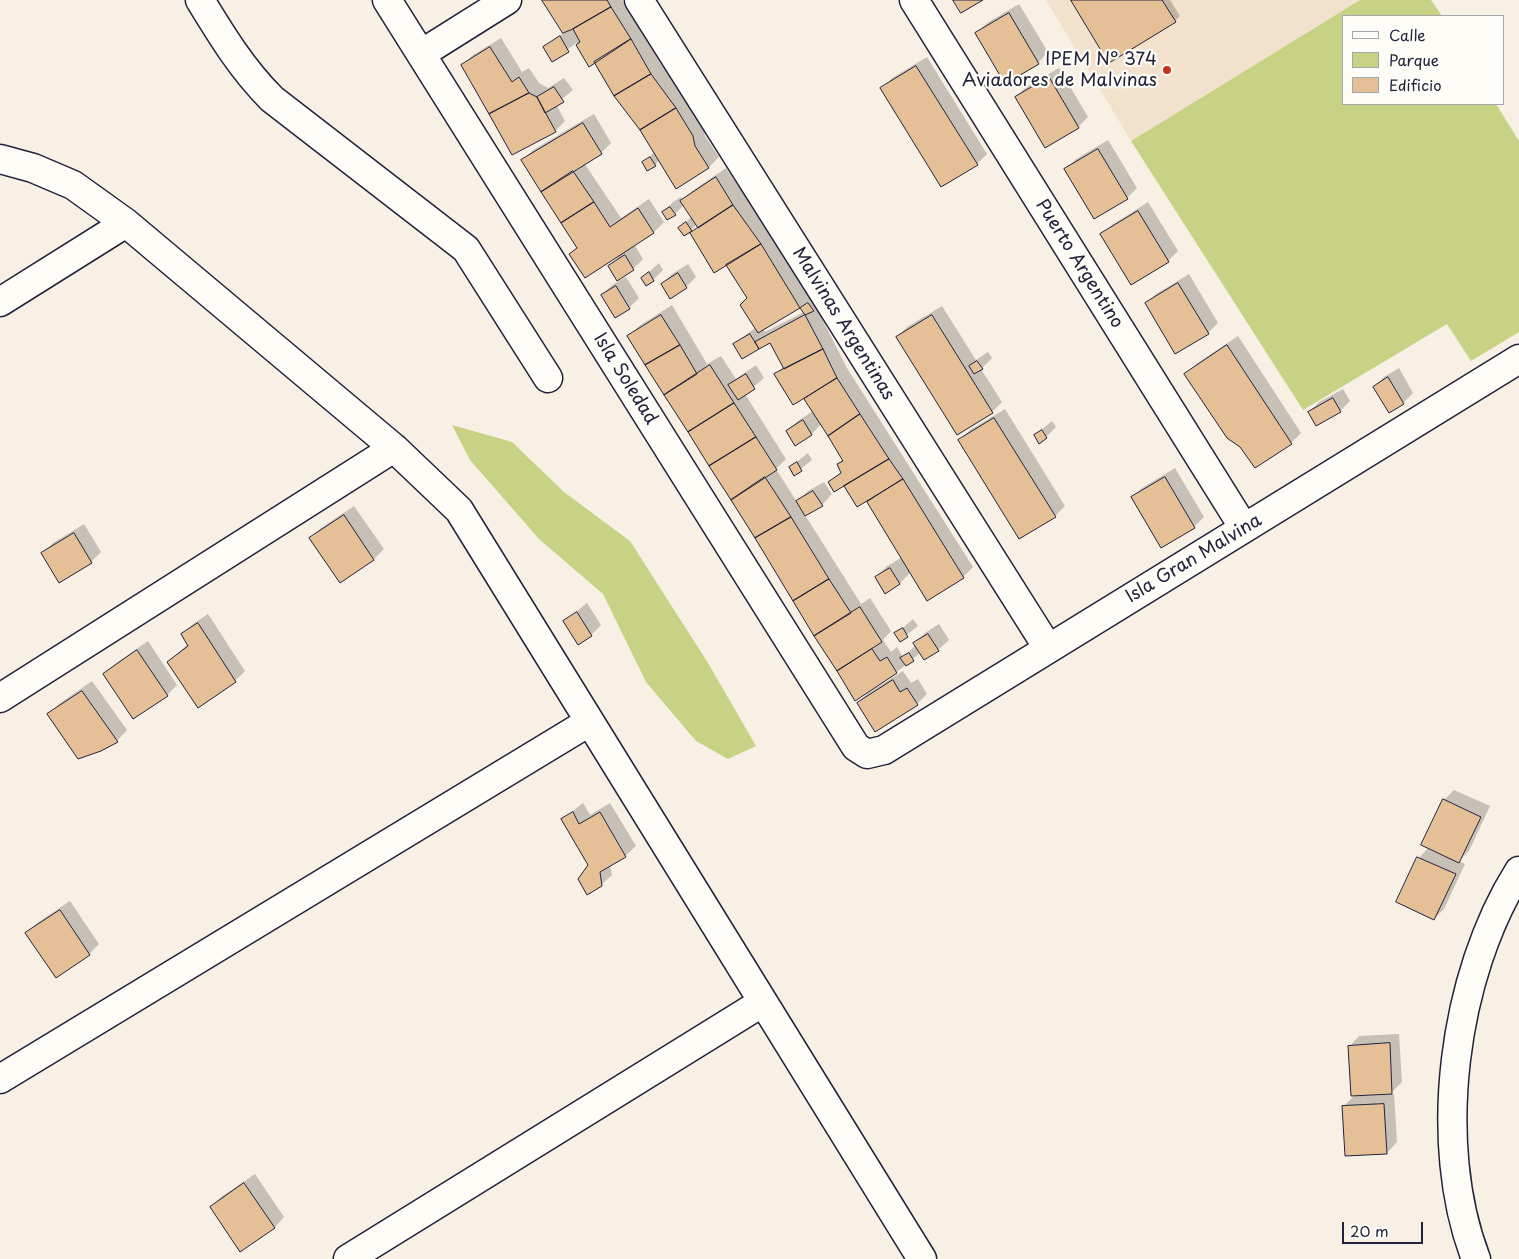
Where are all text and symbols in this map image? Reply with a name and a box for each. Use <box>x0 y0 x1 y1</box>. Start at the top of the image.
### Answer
legend <box>1342 15 1504 105</box>
text: Calle <box>1389 23 1426 46</box>
text: Parque <box>1389 48 1439 71</box>
place label: IPEM N° 374 Aviadores de Malvinas <box>962 49 1157 92</box>
marker: IPEM N° 374 Aviadores de Malvinas <box>1161 64 1173 76</box>
text: Edificio <box>1389 73 1442 96</box>
street label: Puerto Argentino <box>1031 196 1127 332</box>
street label: Malvinas Argentinas <box>787 244 899 404</box>
street label: Isla Soledad <box>588 329 662 429</box>
street label: Isla Gran Malvina <box>1122 510 1266 608</box>
scale bar <box>1344 1212 1425 1244</box>
text: 20 m <box>1350 1219 1389 1242</box>

